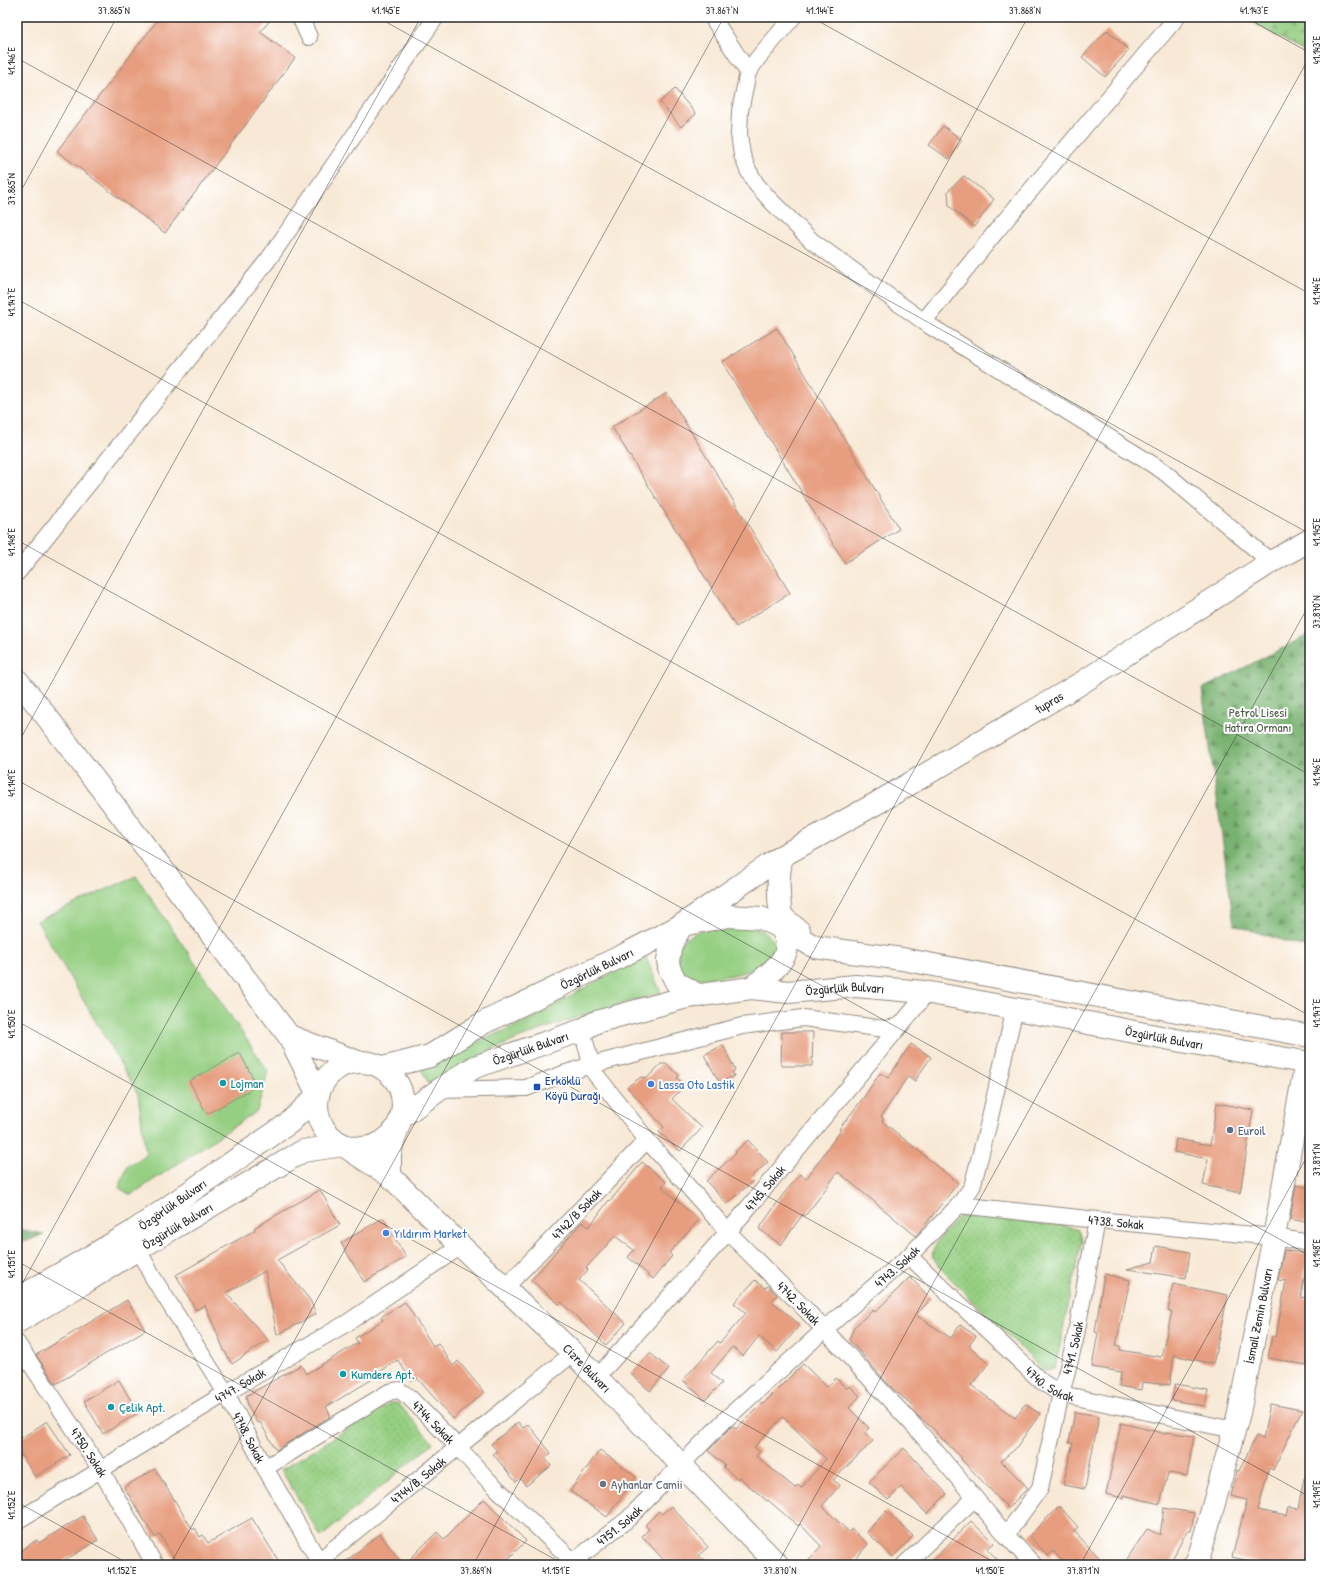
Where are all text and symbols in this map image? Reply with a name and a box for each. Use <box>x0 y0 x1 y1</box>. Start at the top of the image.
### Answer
text: 37.865°N <box>98 4 130 17</box>
text: 41.145°E <box>372 4 401 17</box>
text: 37.867°N <box>706 4 738 17</box>
text: 41.144°E <box>806 4 834 17</box>
text: 37.868°N <box>1009 4 1041 17</box>
text: 41.143°E <box>1240 4 1269 17</box>
text: 41.143°E <box>1310 35 1323 64</box>
text: 41.146°E <box>5 47 18 75</box>
text: 37.865°N <box>5 173 18 205</box>
text: 41.144°E <box>1310 277 1323 305</box>
text: 41.147°E <box>5 287 18 316</box>
text: 41.145°E <box>1310 517 1323 546</box>
text: 41.148°E <box>5 527 18 556</box>
text: 37.870°N <box>1310 596 1323 628</box>
street label: tupras <box>1031 687 1066 718</box>
park label: Petrol Lisesi Hatıra Ormanı <box>1225 703 1291 736</box>
text: 41.146°E <box>1310 758 1323 786</box>
text: 41.149°E <box>5 769 18 797</box>
street label: Özgörlük Bulvarı <box>557 943 636 994</box>
street label: Özgürlük Bulvarı <box>805 977 885 999</box>
text: 41.147°E <box>1310 998 1323 1027</box>
text: 41.150°E <box>5 1009 18 1038</box>
street label: Özgürlük Bulvarı <box>1124 1021 1205 1054</box>
street label: Özgürlük Bulvarı <box>490 1026 571 1069</box>
place label: Erköklü Köyü Durağı <box>545 1071 601 1104</box>
place label: Lojman <box>231 1074 264 1092</box>
place label: Lassa Oto Lastik <box>659 1075 735 1093</box>
marker: Lojman <box>218 1078 228 1088</box>
marker: Lassa Oto Lastik <box>646 1079 656 1089</box>
marker: Erköklü Köyü Durağı <box>532 1082 542 1092</box>
place label: Euroil <box>1238 1121 1266 1139</box>
marker: Euroil <box>1225 1125 1235 1135</box>
text: 37.871°N <box>1310 1144 1323 1176</box>
street label: 4745. Sokak <box>740 1161 790 1215</box>
street label: Özgörlük Bulvarı <box>135 1174 210 1234</box>
street label: 4742/B Sokak <box>547 1184 606 1243</box>
street label: Özgürlük Bulvarı <box>139 1198 216 1254</box>
street label: 4738. Sokak <box>1087 1210 1145 1234</box>
place label: Yıldırım Market <box>394 1224 467 1242</box>
marker: Yıldırım Market <box>381 1228 391 1238</box>
text: 41.148°E <box>1310 1238 1323 1267</box>
street label: 4743. Sokak <box>870 1241 924 1291</box>
text: 41.151°E <box>5 1250 18 1278</box>
street label: İsmail Zemin Bulvarı <box>1240 1266 1277 1365</box>
street label: 4742. Sokak <box>773 1277 825 1329</box>
street label: 4741. Sokak <box>1057 1319 1087 1376</box>
street label: Cizre Bulvarı <box>559 1339 615 1396</box>
street label: 4740. Sokak <box>1022 1362 1076 1406</box>
street label: 4747. Sokak <box>211 1363 269 1407</box>
place label: Kumdere Apt. <box>351 1365 415 1383</box>
marker: Kumdere Apt. <box>338 1369 348 1379</box>
street label: 4744. Sokak <box>408 1397 459 1448</box>
place label: Çelik Apt. <box>119 1398 165 1416</box>
marker: Çelik Apt. <box>106 1402 116 1412</box>
street label: 4748. Sokak <box>229 1409 270 1466</box>
street label: 4750. Sokak <box>66 1424 112 1481</box>
street label: 4744/B. Sokak <box>387 1452 450 1508</box>
place label: Ayhanlar Camii <box>611 1475 683 1493</box>
marker: Ayhanlar Camii <box>598 1479 608 1489</box>
text: 41.149°E <box>1310 1480 1323 1508</box>
text: 41.152°E <box>5 1490 18 1519</box>
street label: 4751. Sokak <box>592 1501 646 1549</box>
text: 41.152°E <box>108 1564 137 1577</box>
text: 37.869°N <box>460 1564 492 1577</box>
text: 41.151°E <box>542 1564 570 1577</box>
text: 37.870°N <box>764 1564 796 1577</box>
text: 41.150°E <box>976 1564 1005 1577</box>
text: 37.871°N <box>1067 1564 1099 1577</box>

